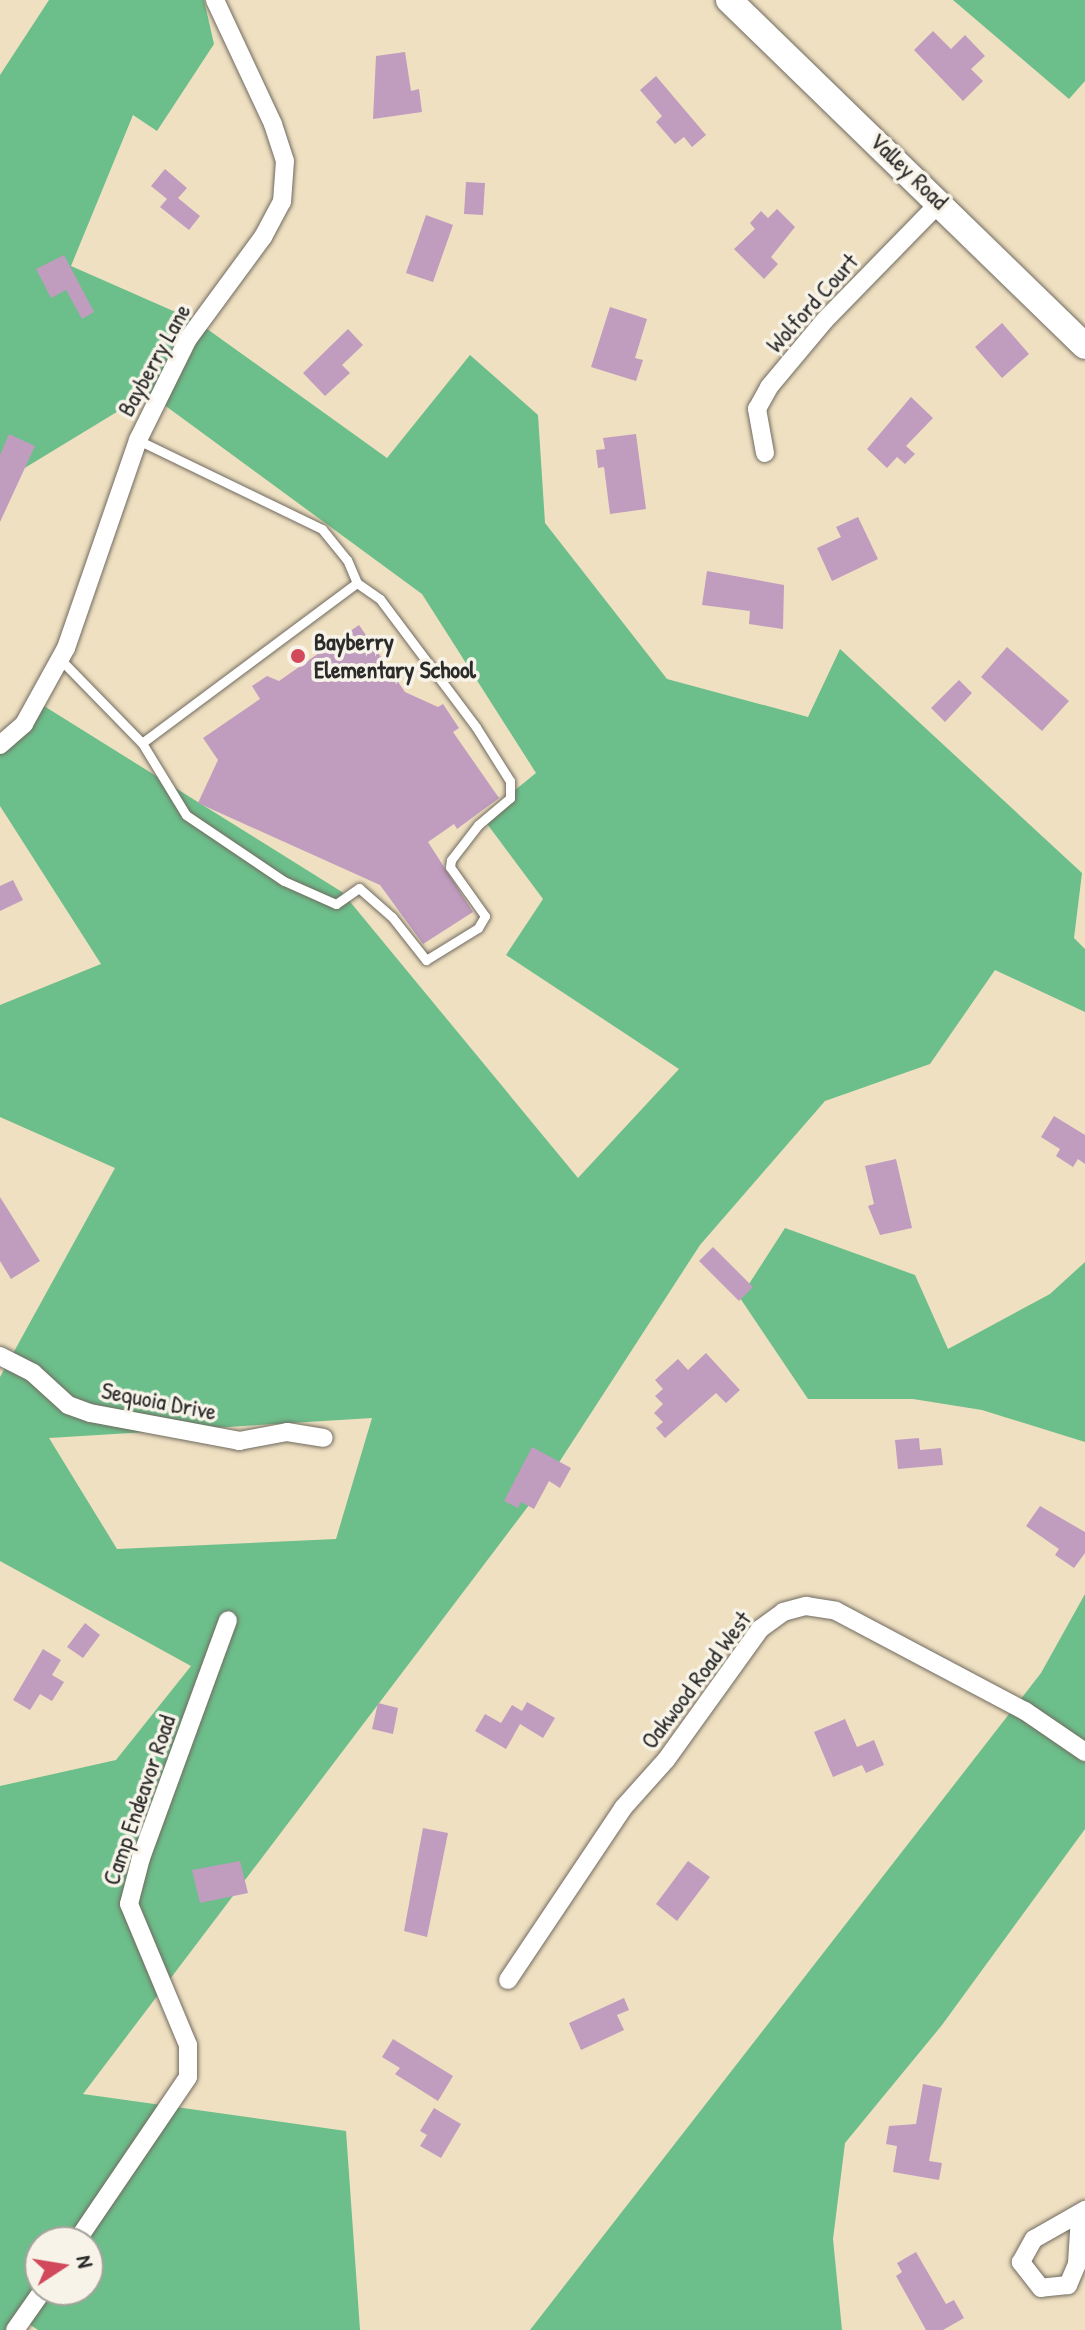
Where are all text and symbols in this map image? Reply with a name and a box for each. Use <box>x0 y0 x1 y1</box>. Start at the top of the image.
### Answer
street label: Valley Road <box>864 127 954 215</box>
street label: Wolford Court <box>760 248 864 358</box>
street label: Bayberry Lane <box>111 299 197 421</box>
place label: Bayberry Elementary School <box>314 628 476 684</box>
marker: Bayberry Elementary School <box>289 647 307 665</box>
street label: Sequoia Drive <box>99 1376 219 1426</box>
street label: Oakwood Road West <box>635 1606 757 1754</box>
street label: Camp Endeavor Road <box>96 1711 182 1889</box>
north arrow <box>24 2226 104 2306</box>
text: N <box>70 2253 101 2270</box>

